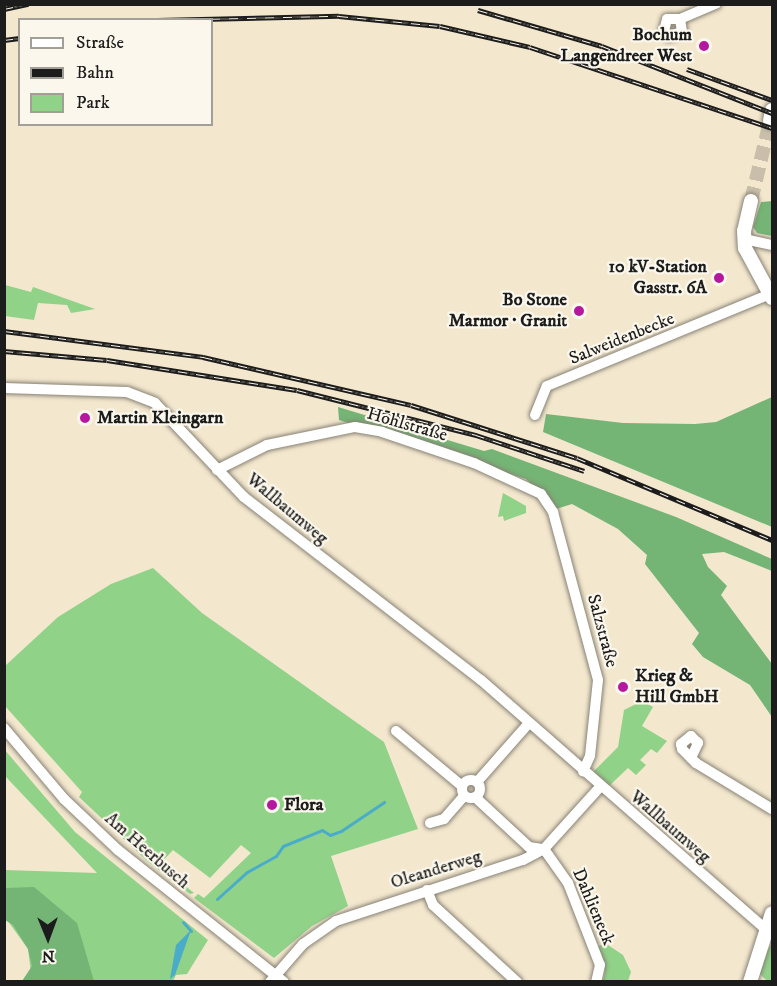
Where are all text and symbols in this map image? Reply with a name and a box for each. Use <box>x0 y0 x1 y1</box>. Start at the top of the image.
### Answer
legend <box>18 18 213 126</box>
place label: Bochum Langendreer West <box>560 25 692 68</box>
text: Straße <box>76 32 124 54</box>
marker: Bochum Langendreer West <box>697 39 711 53</box>
text: Bahn <box>76 62 114 84</box>
text: Park <box>76 92 110 114</box>
place label: 10 kV-Station Gasstr. 6A <box>609 257 707 300</box>
marker: 10 kV-Station Gasstr. 6A <box>712 271 726 285</box>
place label: Bo Stone Marmor · Granit <box>449 290 567 332</box>
marker: Bo Stone Marmor · Granit <box>572 304 586 318</box>
street label: Salweidenbecke <box>566 308 678 370</box>
street label: Hohlstraße <box>364 403 450 447</box>
place label: Martin Kleingarn <box>97 407 223 429</box>
marker: Martin Kleingarn <box>78 411 92 425</box>
street label: Wallbaumweg <box>242 469 332 549</box>
street label: Salzstraße <box>582 592 622 670</box>
place label: Krieg & Hill GmbH <box>635 666 719 708</box>
marker: Krieg & Hill GmbH <box>616 680 630 694</box>
street label: Wallbaumweg <box>625 786 715 868</box>
place label: Flora <box>284 794 323 816</box>
marker: Flora <box>265 798 279 812</box>
street label: Am Heerbusch <box>100 808 194 894</box>
street label: Oleanderweg <box>388 846 484 894</box>
street label: Dahlieneck <box>567 865 619 949</box>
north arrow <box>18 908 78 968</box>
text: N <box>42 946 55 966</box>

